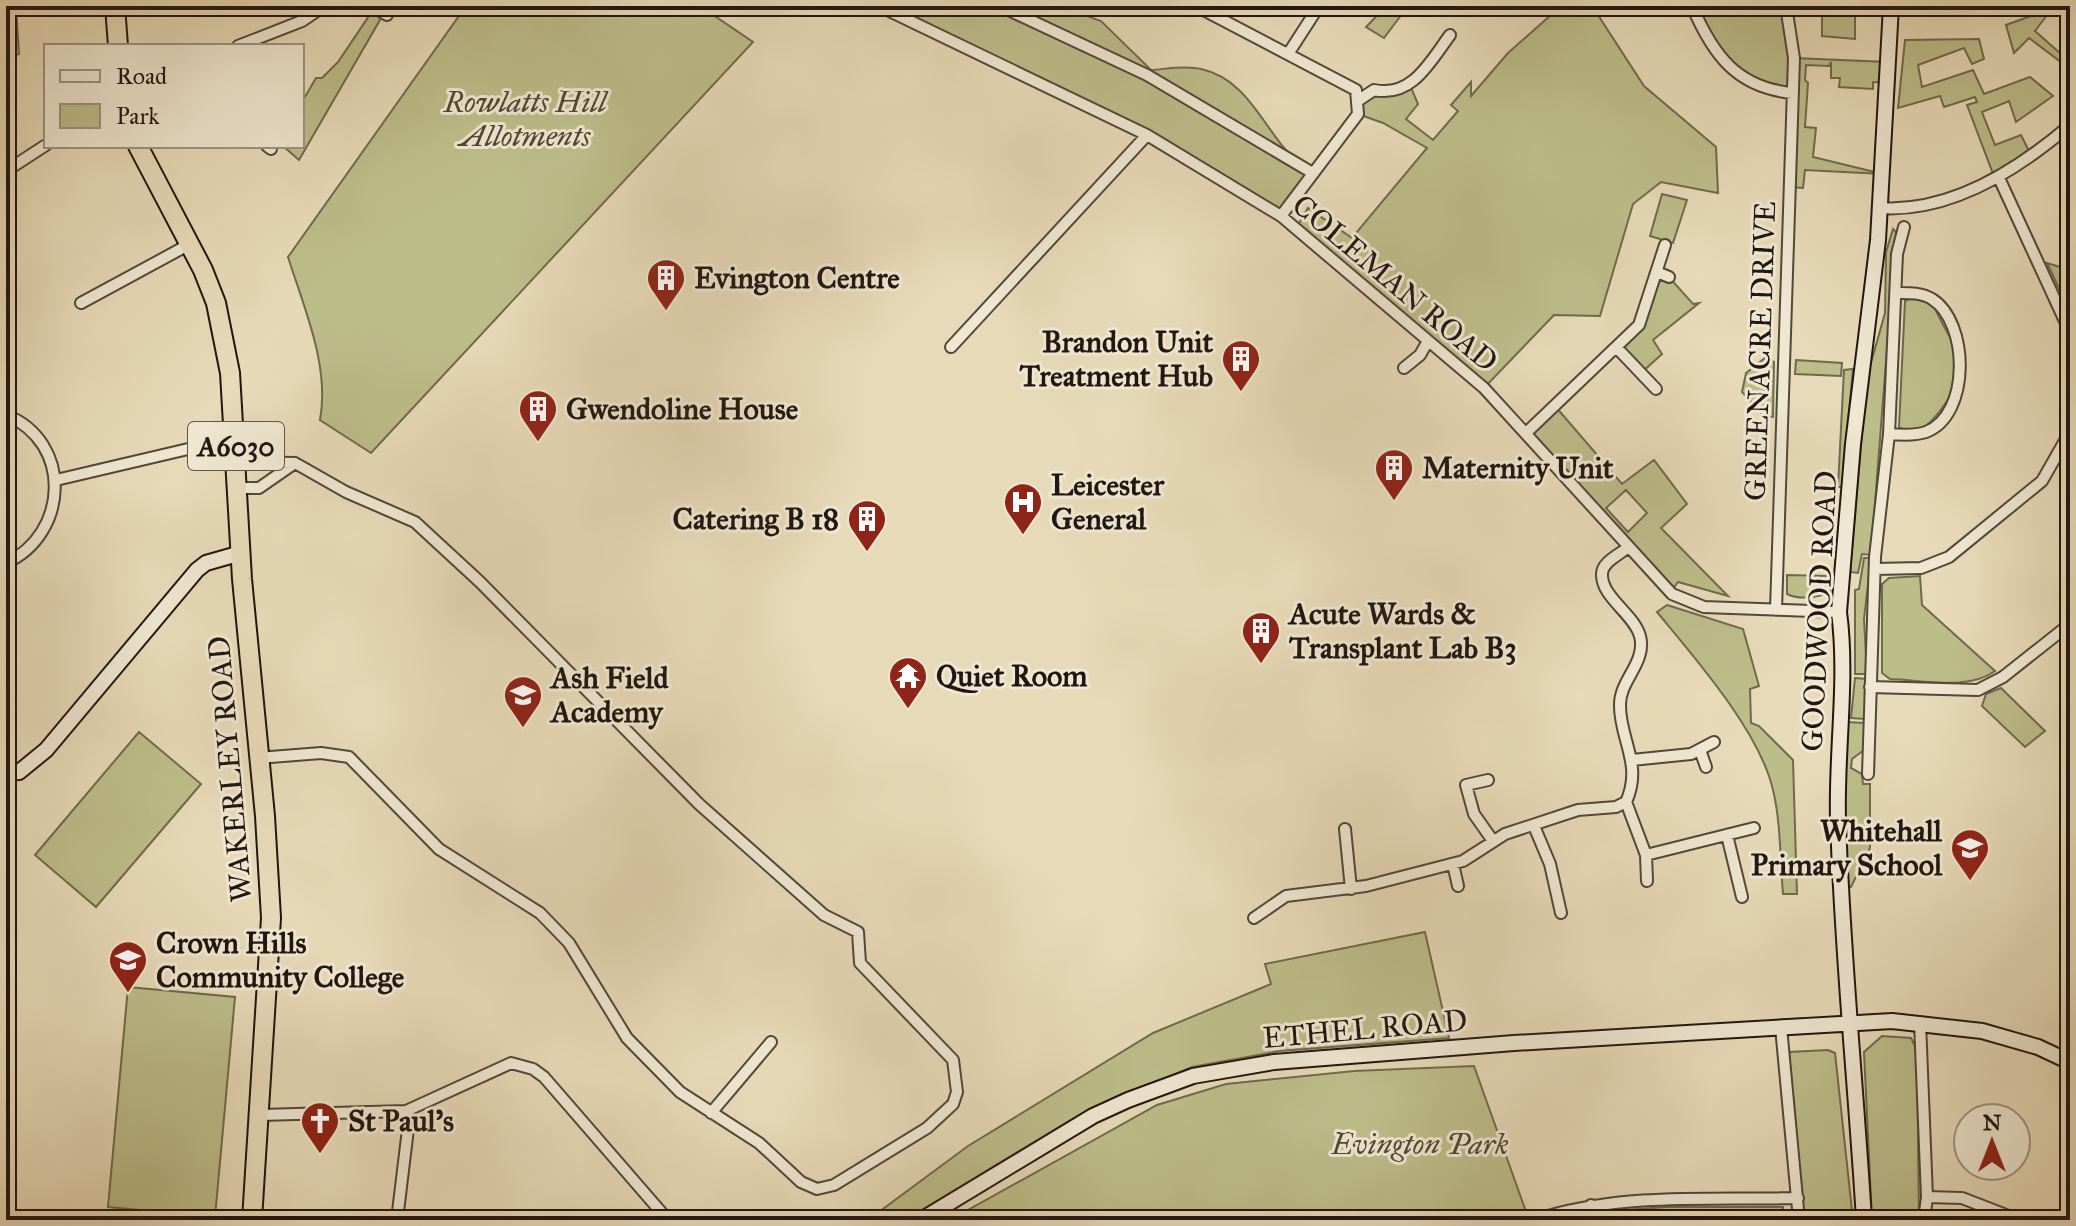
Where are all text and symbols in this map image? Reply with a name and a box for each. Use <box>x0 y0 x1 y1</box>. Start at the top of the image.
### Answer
legend <box>44 44 304 148</box>
text: Road <box>116 61 167 91</box>
park label: Rowlatts Hill Allotments <box>443 84 609 154</box>
text: Park <box>116 101 160 131</box>
street label: COLEMAN ROAD <box>1285 187 1505 379</box>
street label: GREENACRE DRIVE <box>1737 200 1783 502</box>
building icon: Evington Centre <box>645 257 687 312</box>
place label: Evington Centre <box>694 260 900 296</box>
place label: Brandon Unit Treatment Hub <box>1019 324 1213 394</box>
building icon: Brandon Unit Treatment Hub <box>1220 338 1262 393</box>
building icon: Gwendoline House <box>517 388 559 443</box>
place label: Gwendoline House <box>566 391 799 427</box>
road number: A6030 <box>188 422 284 470</box>
building icon: Maternity Unit <box>1373 447 1415 502</box>
place label: Maternity Unit <box>1422 450 1614 486</box>
place label: Leicester General <box>1051 467 1165 537</box>
street label: GOODWOOD ROAD <box>1794 470 1844 752</box>
hospital icon: Leicester General <box>1002 481 1044 536</box>
building icon: Catering B 18 <box>846 498 888 553</box>
place label: Catering B 18 <box>672 501 839 537</box>
place label: Acute Wards & Transplant Lab B3 <box>1287 596 1516 666</box>
building icon: Acute Wards & Transplant Lab B3 <box>1240 610 1282 665</box>
street label: WAKERLEY ROAD <box>200 634 260 904</box>
temple icon: Quiet Room <box>887 655 929 710</box>
place label: Quiet Room <box>936 658 1088 694</box>
place label: Ash Field Academy <box>549 660 670 730</box>
school or university icon: Ash Field Academy <box>502 674 544 729</box>
place label: Whitehall Primary School <box>1751 813 1943 883</box>
school or university icon: Whitehall Primary School <box>1949 827 1991 882</box>
place label: Crown Hills Community College <box>156 925 405 995</box>
school or university icon: Crown Hills Community College <box>107 939 149 994</box>
street label: ETHEL ROAD <box>1261 1002 1469 1056</box>
church icon: St Paul's <box>299 1100 341 1155</box>
north arrow <box>1952 1102 2032 1182</box>
place label: St Paul's <box>348 1103 454 1139</box>
text: N <box>1983 1109 2002 1136</box>
park label: Evington Park <box>1330 1126 1509 1162</box>

